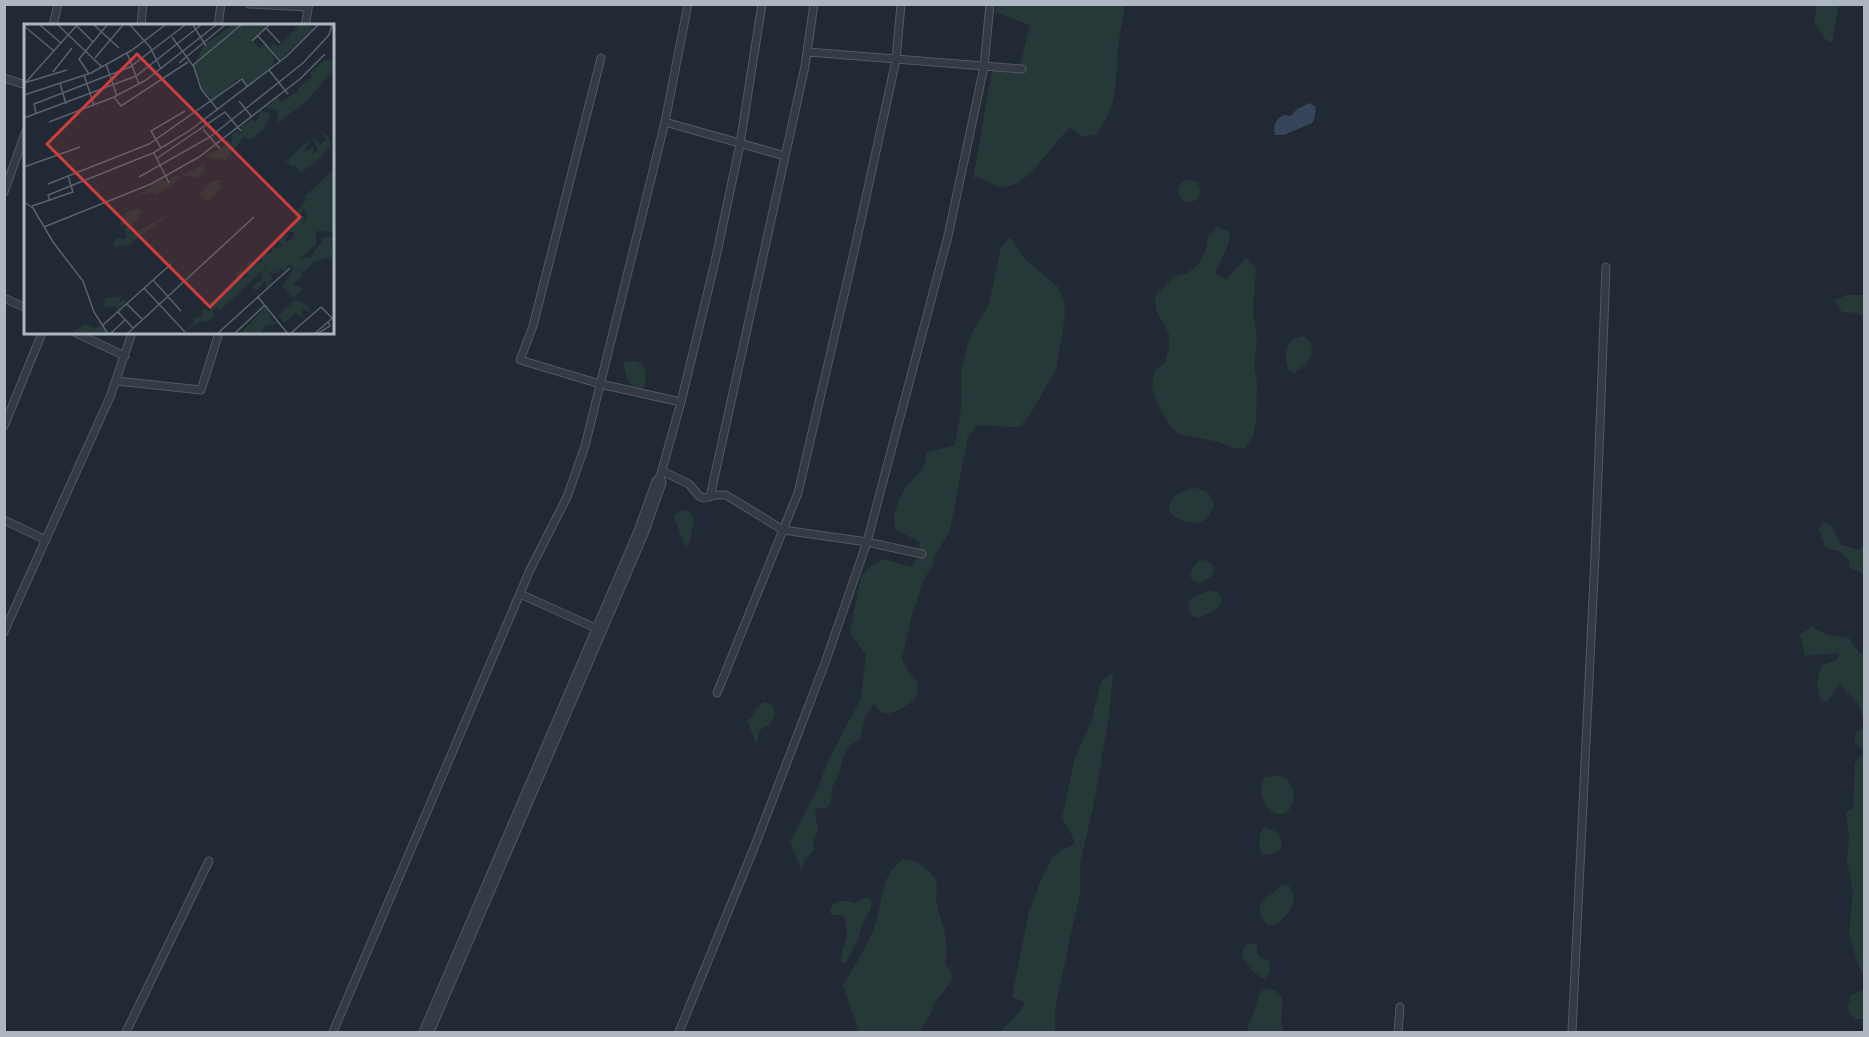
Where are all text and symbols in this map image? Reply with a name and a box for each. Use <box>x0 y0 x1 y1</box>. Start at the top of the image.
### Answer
inset map <box>24 24 334 334</box>

